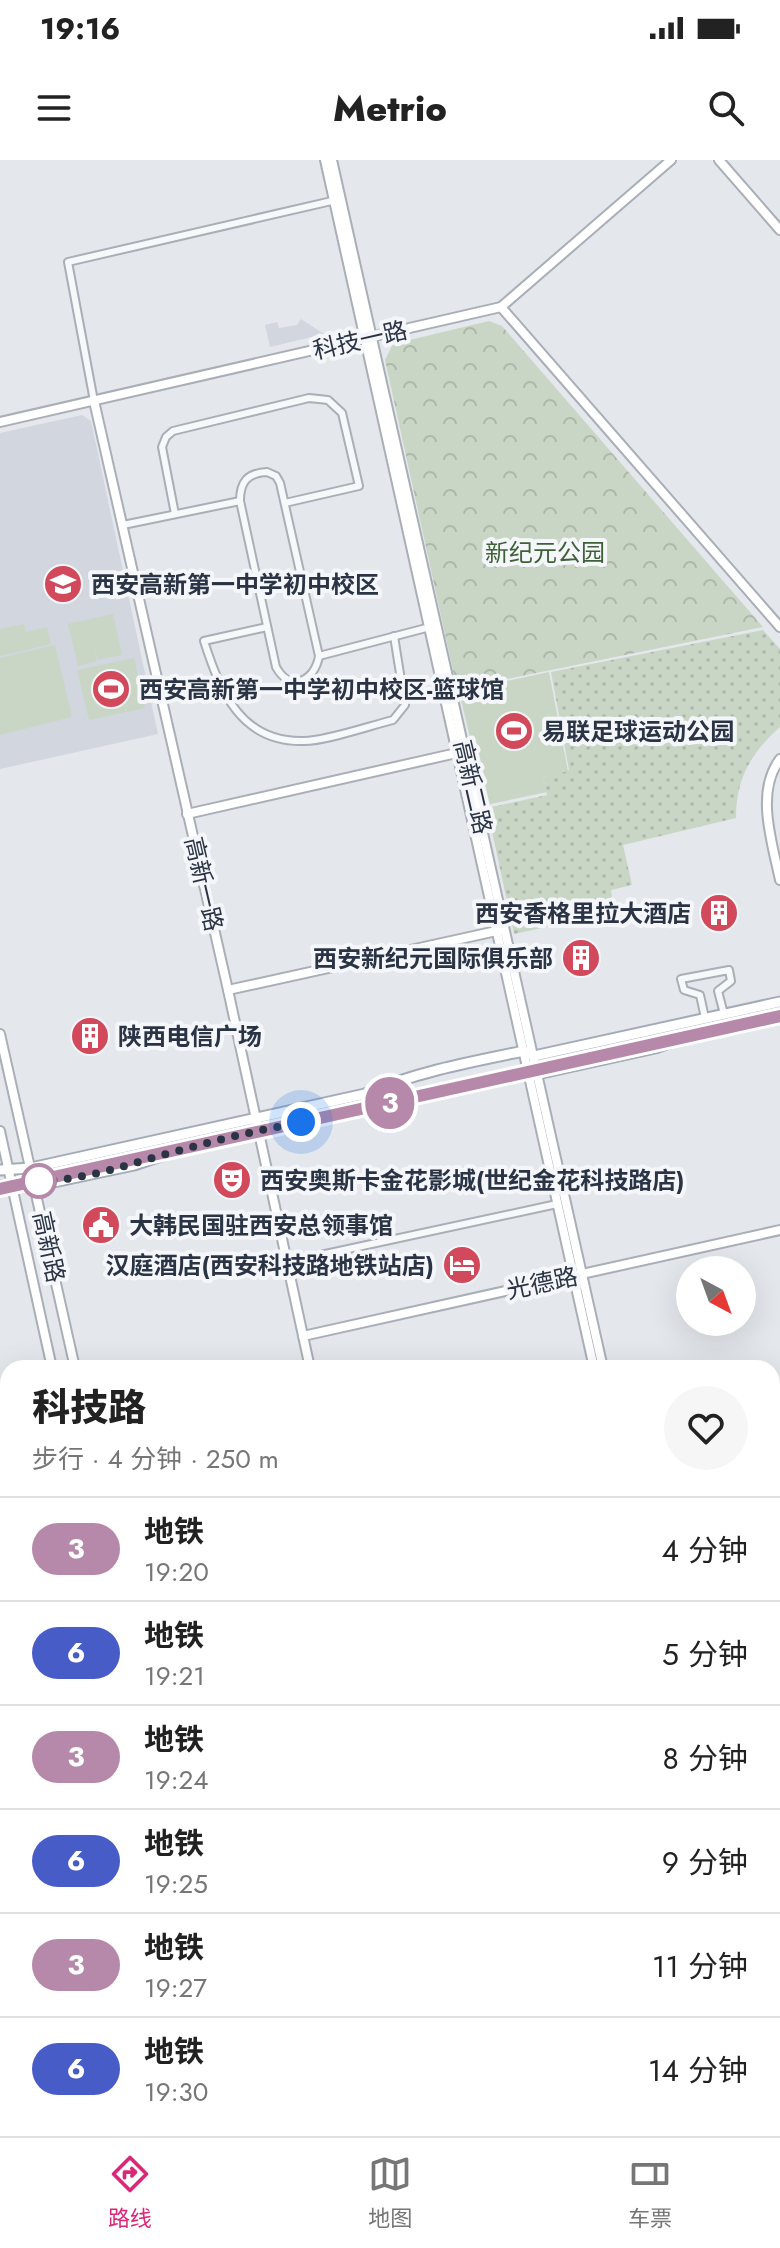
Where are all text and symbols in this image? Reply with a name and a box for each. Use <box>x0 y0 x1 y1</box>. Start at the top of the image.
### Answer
text: 19:16 <box>40 7 120 50</box>
text: Metrio <box>333 82 447 134</box>
icon: menu <box>32 86 76 130</box>
icon: search <box>704 86 748 130</box>
street label: 科技一路 <box>309 312 411 368</box>
park label: 新纪元公园 <box>485 535 605 570</box>
school or university icon: 西安高新第一中学初中校区 <box>42 563 84 605</box>
place label: 西安高新第一中学初中校区 <box>91 567 379 602</box>
sports icon: 西安高新第一中学初中校区-篮球馆 <box>90 668 132 710</box>
place label: 西安高新第一中学初中校区-篮球馆 <box>139 672 504 707</box>
sports icon: 易联足球运动公园 <box>493 710 535 752</box>
place label: 易联足球运动公园 <box>542 714 734 749</box>
street label: 高新二路 <box>445 736 501 838</box>
street label: 高新一路 <box>176 833 232 935</box>
building icon: 西安香格里拉大酒店 <box>698 892 740 934</box>
place label: 西安香格里拉大酒店 <box>475 896 691 931</box>
building icon: 西安新纪元国际俱乐部 <box>560 937 602 979</box>
place label: 西安新纪元国际俱乐部 <box>313 941 553 976</box>
building icon: 陕西电信广场 <box>69 1015 111 1057</box>
place label: 陕西电信广场 <box>118 1019 262 1054</box>
line badge: 3 <box>364 1077 416 1129</box>
text: 3 <box>381 1082 399 1123</box>
your location <box>281 1102 321 1142</box>
theatre icon: 西安奥斯卡金花影城(世纪金花科技路店) <box>211 1159 253 1201</box>
place label: 西安奥斯卡金花影城(世纪金花科技路店) <box>260 1163 684 1198</box>
unlabelled marker <box>22 1164 56 1198</box>
public building icon: 大韩民国驻西安总领事馆 <box>80 1204 122 1246</box>
street label: 高新路 <box>24 1208 74 1286</box>
place label: 大韩民国驻西安总领事馆 <box>129 1208 393 1243</box>
hotel icon: 汉庭酒店(西安科技路地铁站店) <box>441 1244 483 1286</box>
place label: 汉庭酒店(西安科技路地铁站店) <box>106 1248 434 1283</box>
north arrow <box>676 1256 756 1336</box>
map controls <box>676 1256 756 1336</box>
street label: 光德路 <box>503 1258 581 1308</box>
text: 科技路 <box>32 1380 146 1435</box>
button: heart <box>664 1386 748 1470</box>
text: 步行 · 4 分钟 · 250 m <box>32 1440 279 1478</box>
text: 地铁 <box>144 1510 204 1553</box>
text: 3 <box>67 1528 85 1569</box>
text: 4 分钟 <box>662 1529 748 1572</box>
text: 19:20 <box>144 1553 209 1591</box>
text: 地铁 <box>144 1614 204 1657</box>
text: 6 <box>67 1632 85 1673</box>
text: 5 分钟 <box>662 1633 748 1676</box>
text: 19:21 <box>144 1657 205 1695</box>
text: 地铁 <box>144 1718 204 1761</box>
text: 3 <box>67 1736 85 1777</box>
text: 8 分钟 <box>663 1737 748 1780</box>
text: 19:24 <box>144 1761 208 1799</box>
text: 地铁 <box>144 1822 204 1865</box>
text: 6 <box>67 1840 85 1881</box>
text: 9 分钟 <box>662 1841 748 1884</box>
text: 19:25 <box>144 1865 208 1903</box>
text: 地铁 <box>144 1926 204 1969</box>
text: 3 <box>67 1944 85 1985</box>
text: 11 分钟 <box>652 1945 748 1988</box>
text: 19:27 <box>144 1969 207 2007</box>
text: 地铁 <box>144 2030 204 2073</box>
text: 6 <box>67 2048 85 2089</box>
text: 14 分钟 <box>648 2049 748 2092</box>
text: 19:30 <box>144 2073 208 2111</box>
tab: 路线 <box>108 2152 152 2234</box>
tab: 地图 <box>368 2152 412 2234</box>
tab: 车票 <box>628 2152 672 2234</box>

